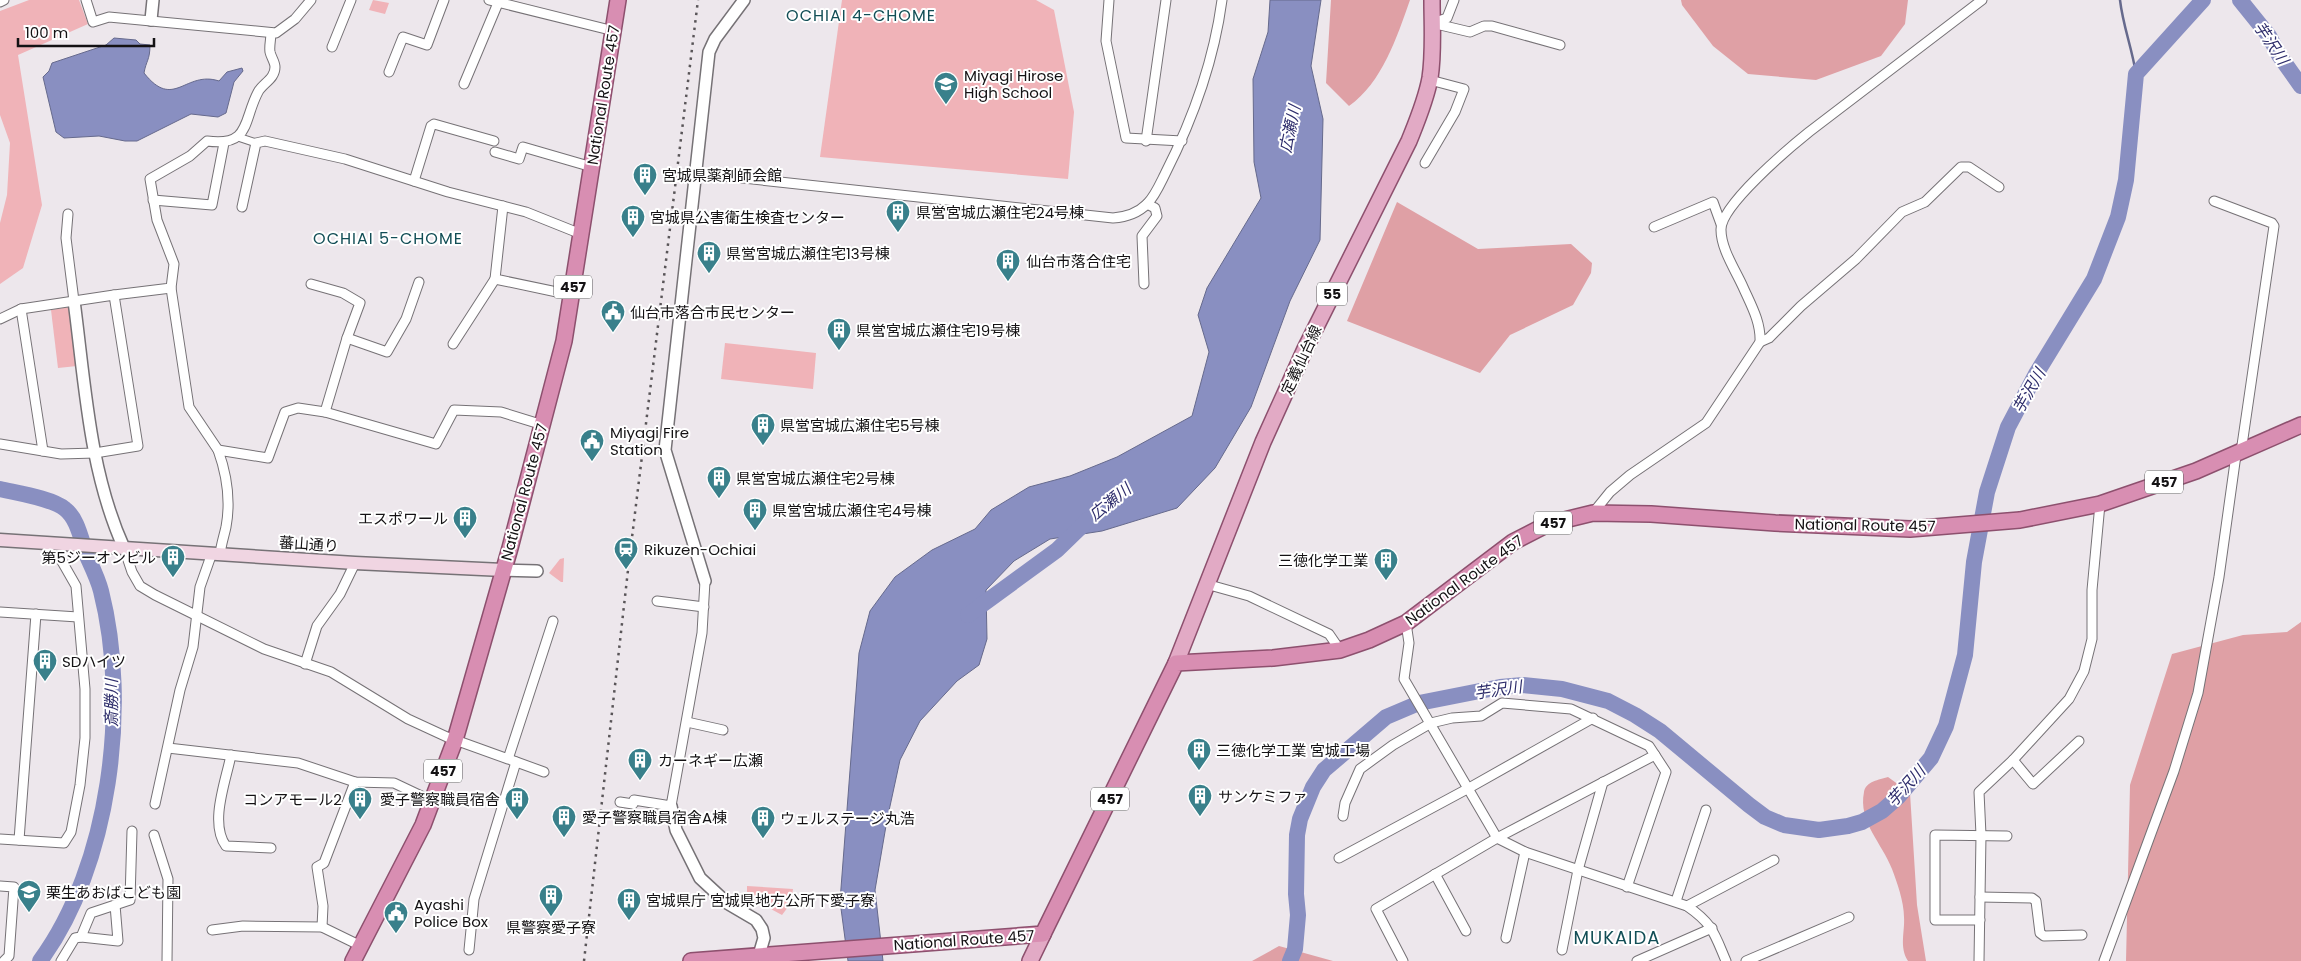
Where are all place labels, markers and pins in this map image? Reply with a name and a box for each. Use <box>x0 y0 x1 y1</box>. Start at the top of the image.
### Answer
place label: Miyagi Hirose High School <box>964 65 1063 103</box>
school or university icon: Miyagi Hirose High School <box>933 71 959 105</box>
building icon: 宮城県薬剤師会館 <box>632 162 658 196</box>
place label: 宮城県薬剤師会館 <box>662 165 782 186</box>
building icon: 県営宮城広瀬住宅24号棟 <box>885 199 911 233</box>
place label: 県営宮城広瀬住宅24号棟 <box>916 202 1084 223</box>
building icon: 宮城県公害衛生検査センター <box>620 204 646 238</box>
place label: 宮城県公害衛生検査センター <box>650 207 845 228</box>
building icon: 県営宮城広瀬住宅13号棟 <box>696 240 722 274</box>
place label: 県営宮城広瀬住宅13号棟 <box>726 243 890 264</box>
building icon: 仙台市落合住宅 <box>995 248 1021 282</box>
place label: 仙台市落合住宅 <box>1026 251 1131 272</box>
public building icon: 仙台市落合市民センター <box>600 299 626 333</box>
place label: 仙台市落合市民センター <box>630 302 795 323</box>
building icon: 県営宮城広瀬住宅19号棟 <box>826 317 852 351</box>
place label: 県営宮城広瀬住宅19号棟 <box>856 320 1020 341</box>
building icon: 県営宮城広瀬住宅5号棟 <box>750 412 776 446</box>
place label: 県営宮城広瀬住宅5号棟 <box>780 415 939 436</box>
place label: Miyagi Fire Station <box>610 422 689 460</box>
public building icon: Miyagi Fire Station <box>579 428 605 462</box>
building icon: 県営宮城広瀬住宅2号棟 <box>706 465 732 499</box>
place label: 県営宮城広瀬住宅2号棟 <box>736 468 895 489</box>
building icon: 県営宮城広瀬住宅4号棟 <box>742 497 768 531</box>
place label: 県営宮城広瀬住宅4号棟 <box>772 500 931 521</box>
building icon: エスポワール <box>452 505 478 539</box>
place label: エスポワール <box>358 508 448 529</box>
station icon: Rikuzen-Ochiai <box>613 536 639 570</box>
place label: Rikuzen-Ochiai <box>644 539 756 560</box>
building icon: 第5ジーオンビル <box>160 544 186 578</box>
place label: 第5ジーオンビル <box>42 547 156 568</box>
building icon: 三徳化学工業 <box>1373 547 1399 581</box>
place label: 三徳化学工業 <box>1278 550 1368 571</box>
building icon: SDハイツ <box>32 648 58 682</box>
place label: SDハイツ <box>62 651 126 672</box>
building icon: 三徳化学工業 宮城工場 <box>1186 737 1212 771</box>
place label: 三徳化学工業 宮城工場 <box>1216 740 1370 761</box>
building icon: カーネギー広瀬 <box>627 747 653 781</box>
place label: カーネギー広瀬 <box>658 750 763 771</box>
building icon: サンケミファ <box>1187 783 1213 817</box>
building icon: コンアモール2 <box>347 786 373 820</box>
building icon: 愛子警察職員宿舎 <box>504 786 530 820</box>
place label: サンケミファ <box>1218 786 1308 807</box>
place label: コンアモール2 <box>243 789 342 810</box>
place label: 愛子警察職員宿舎 <box>380 789 500 810</box>
building icon: 愛子警察職員宿舎A棟 <box>551 804 577 838</box>
building icon: ウェルステージ丸浩 <box>750 805 776 839</box>
place label: 愛子警察職員宿舎A棟 <box>582 807 727 828</box>
place label: ウェルステージ丸浩 <box>780 808 915 829</box>
school or university icon: 栗生あおばこども園 <box>16 879 42 913</box>
place label: 栗生あおばこども園 <box>46 882 181 903</box>
building icon: 県警察愛子寮 <box>538 883 564 917</box>
building icon: 宮城県庁 宮城県地方公所下愛子寮 <box>616 887 642 921</box>
place label: 宮城県庁 宮城県地方公所下愛子寮 <box>646 890 875 911</box>
place label: Ayashi Police Box <box>414 894 488 932</box>
public building icon: Ayashi Police Box <box>383 900 409 934</box>
place label: 県警察愛子寮 <box>506 917 596 938</box>

